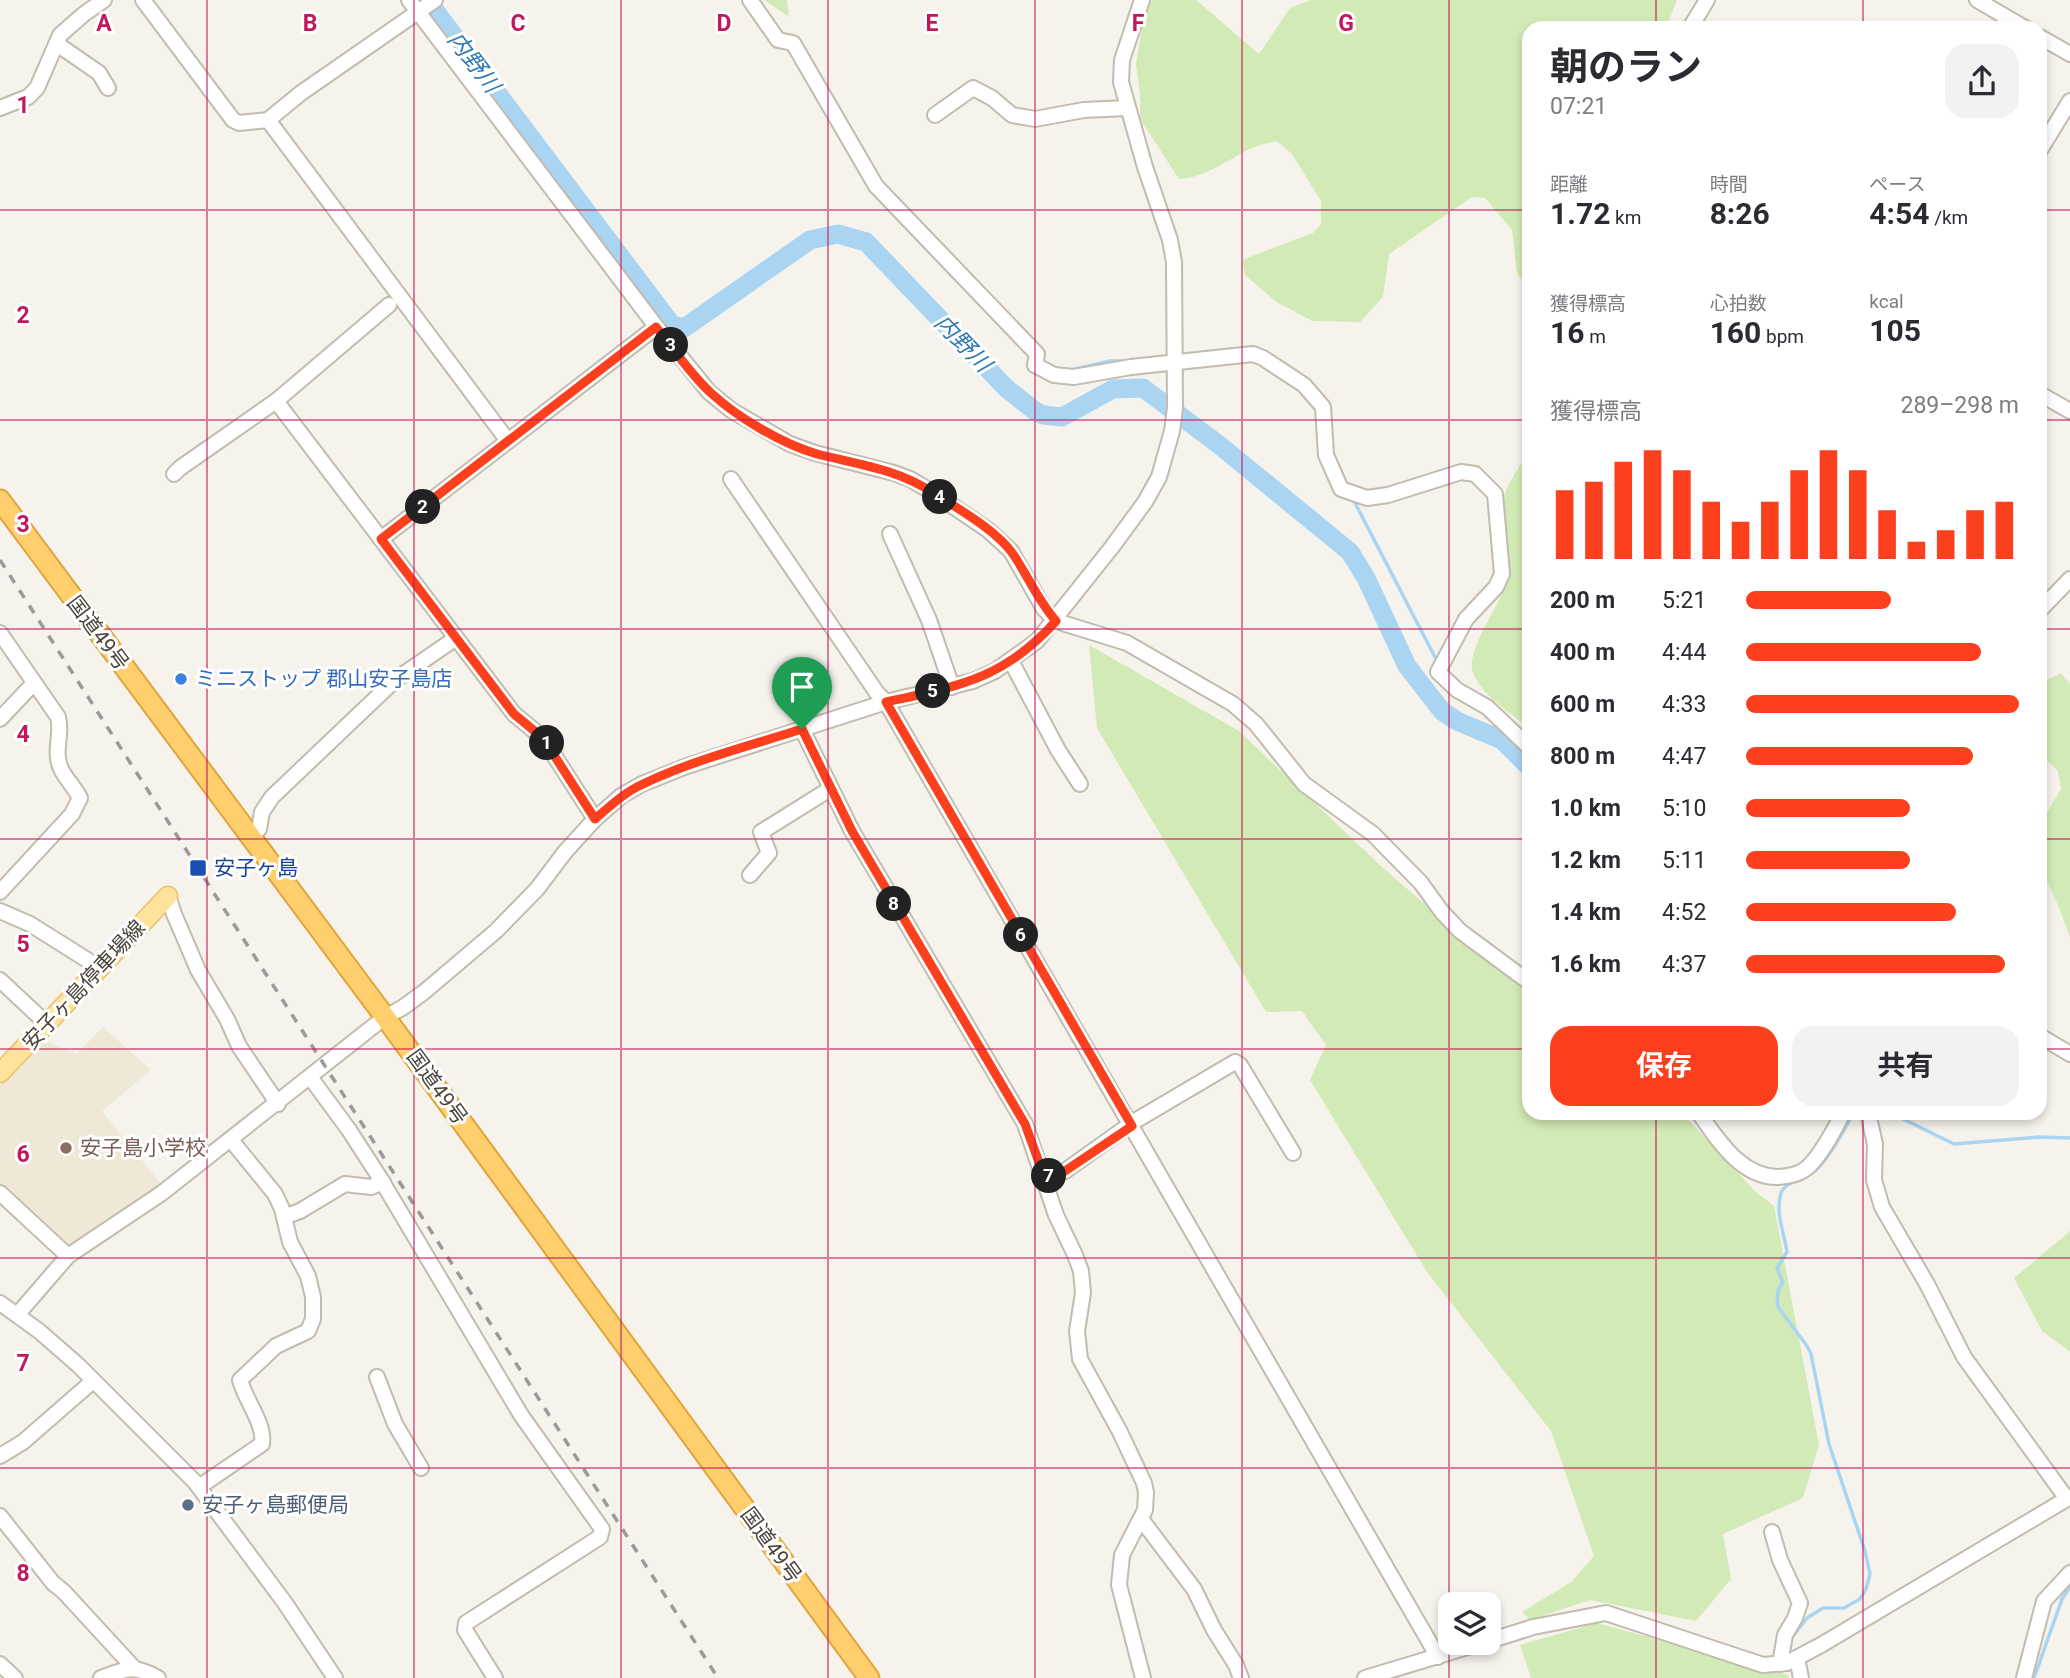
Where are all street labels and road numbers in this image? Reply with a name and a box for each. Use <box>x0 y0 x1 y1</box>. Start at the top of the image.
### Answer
street label: 国道49号 <box>62 591 134 675</box>
street label: 安子ヶ島停車場線 <box>18 915 150 1055</box>
street label: 国道49号 <box>402 1045 472 1129</box>
street label: 国道49号 <box>736 1503 806 1587</box>

